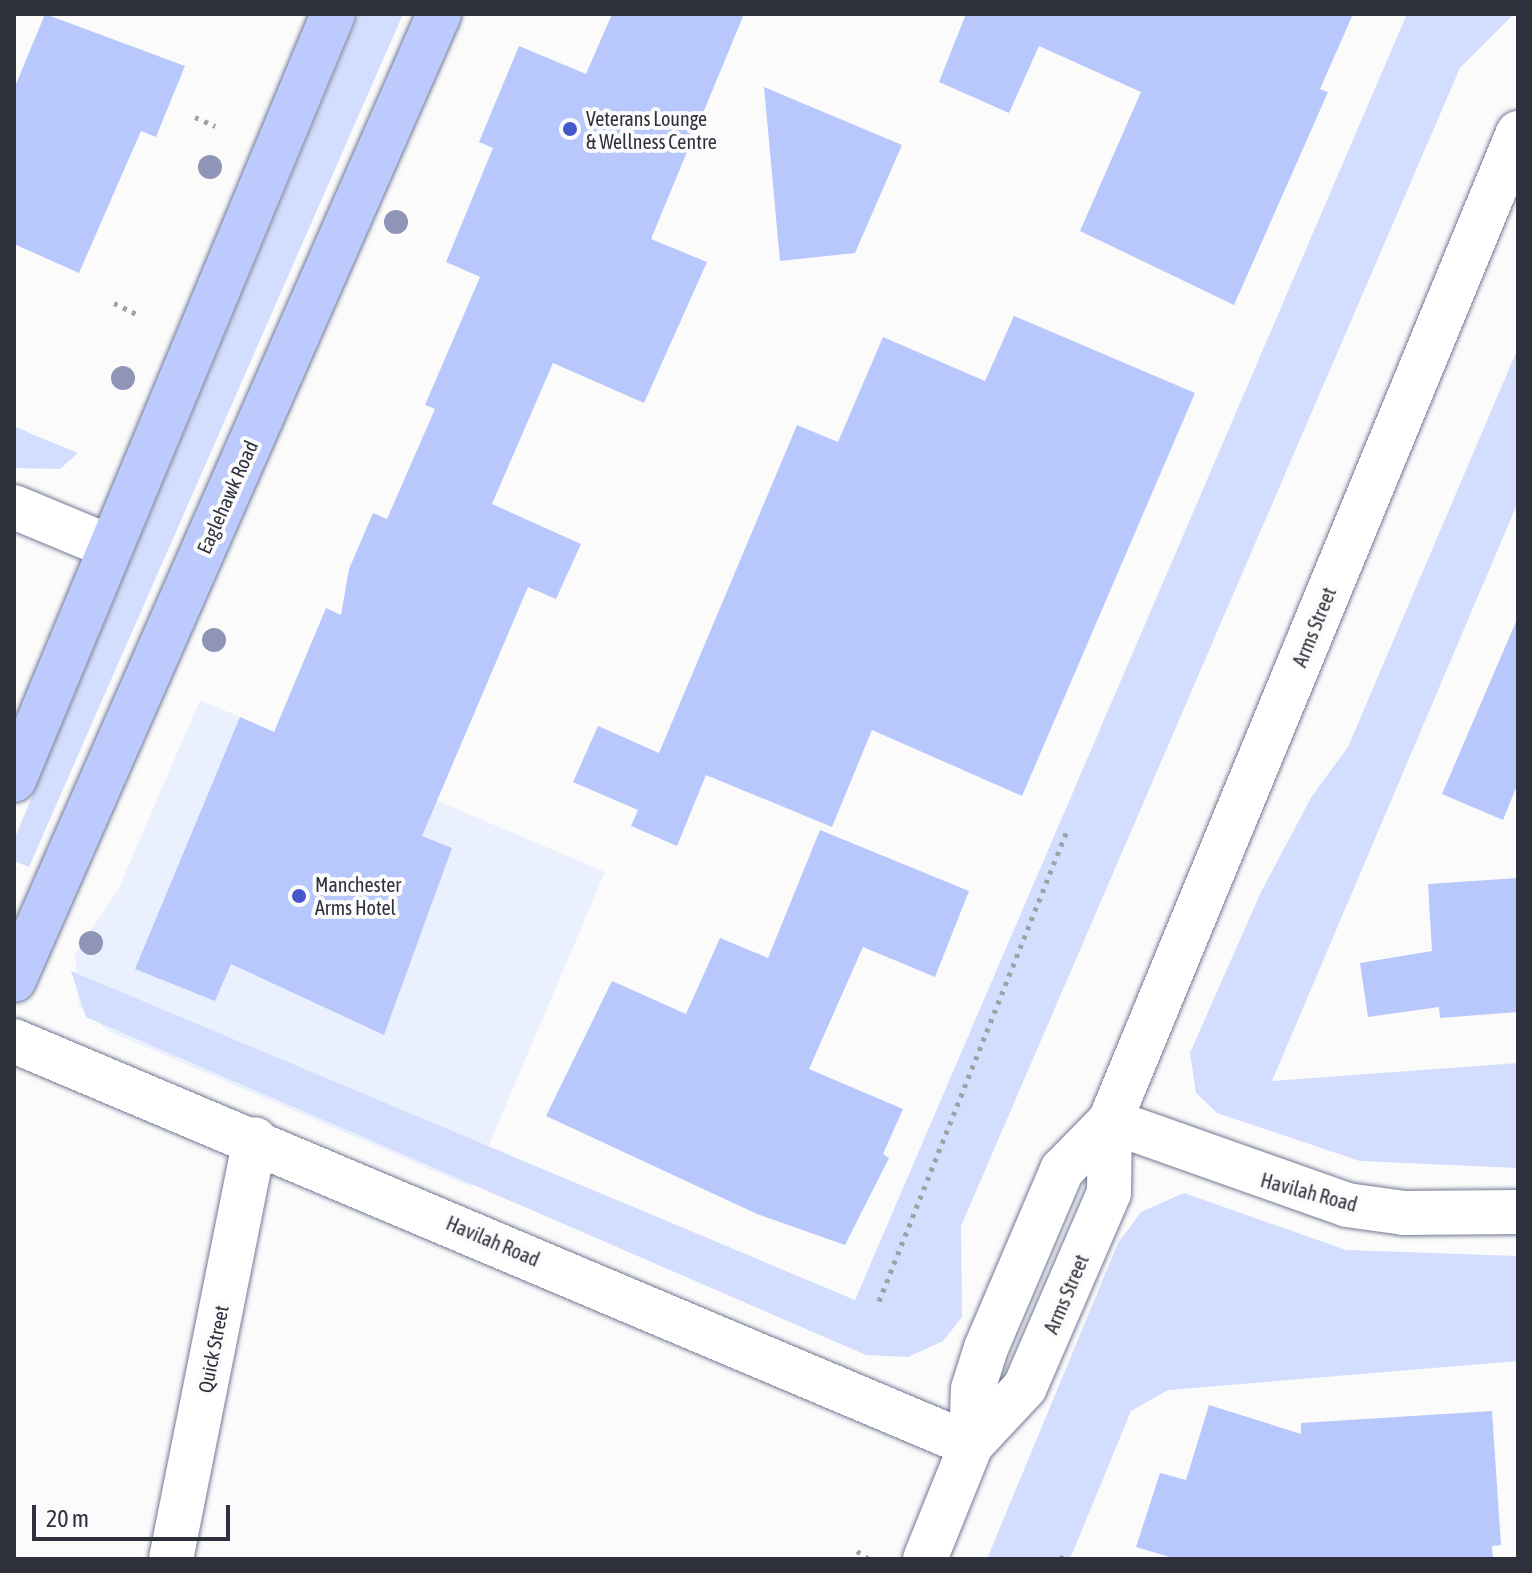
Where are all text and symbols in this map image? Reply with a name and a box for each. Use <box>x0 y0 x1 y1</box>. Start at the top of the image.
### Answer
place label: Veterans Lounge & Wellness Centre <box>586 106 717 153</box>
marker: Veterans Lounge & Wellness Centre <box>561 120 579 138</box>
street label: Eaglehawk Road <box>191 437 263 557</box>
street label: Arms Street <box>1287 584 1341 670</box>
place label: Manchester Arms Hotel <box>315 872 401 919</box>
marker: Manchester Arms Hotel <box>290 887 308 905</box>
street label: Havilah Road <box>1258 1168 1360 1216</box>
street label: Havilah Road <box>443 1211 543 1271</box>
street label: Arms Street <box>1039 1251 1093 1337</box>
street label: Quick Street <box>193 1303 233 1395</box>
scale bar <box>36 1489 234 1539</box>
text: 20 m <box>46 1505 89 1532</box>

